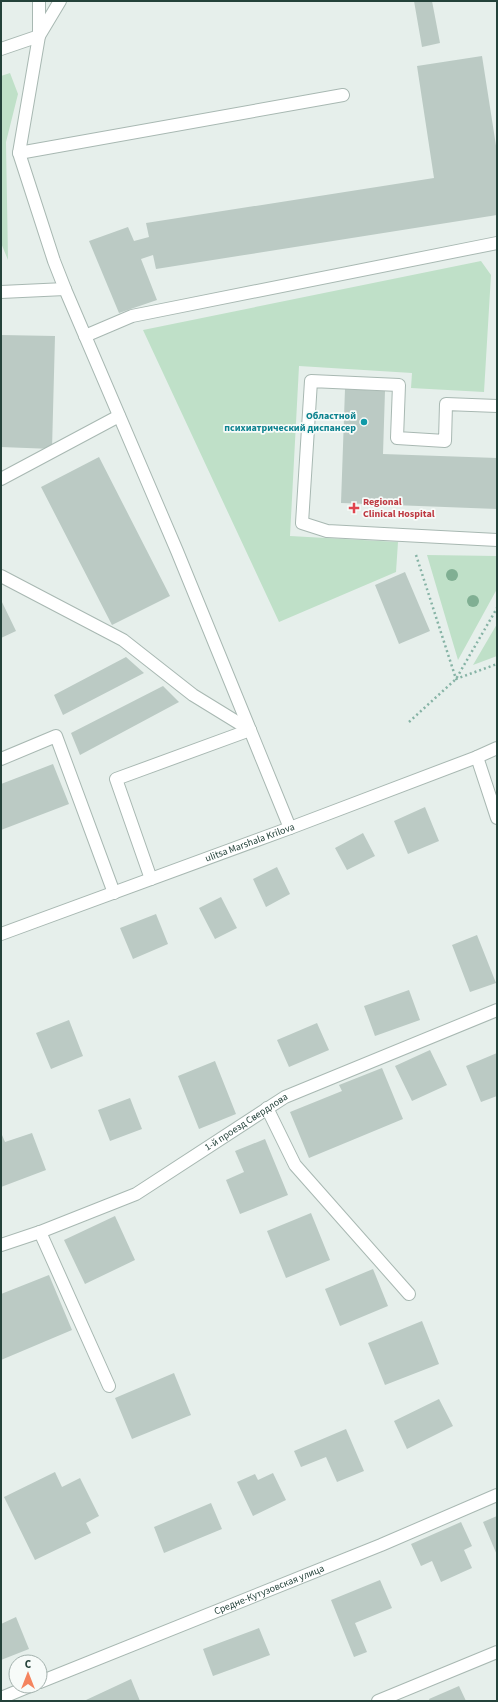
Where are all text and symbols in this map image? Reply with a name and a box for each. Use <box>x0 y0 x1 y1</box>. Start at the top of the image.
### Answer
place label: Областной психиатрический диспансер <box>224 409 356 435</box>
marker: Областной психиатрический диспансер <box>359 417 369 427</box>
place label: Regional Clinical Hospital <box>363 495 435 521</box>
marker: Regional Clinical Hospital <box>348 502 360 514</box>
street label: ulitsa Marshala Krilova <box>203 820 297 866</box>
street label: 1-й проезд Свердлова <box>202 1090 291 1154</box>
street label: Средне-Кутузовская улица <box>212 1561 326 1618</box>
north arrow <box>8 1654 48 1694</box>
text: С <box>25 1657 32 1672</box>

